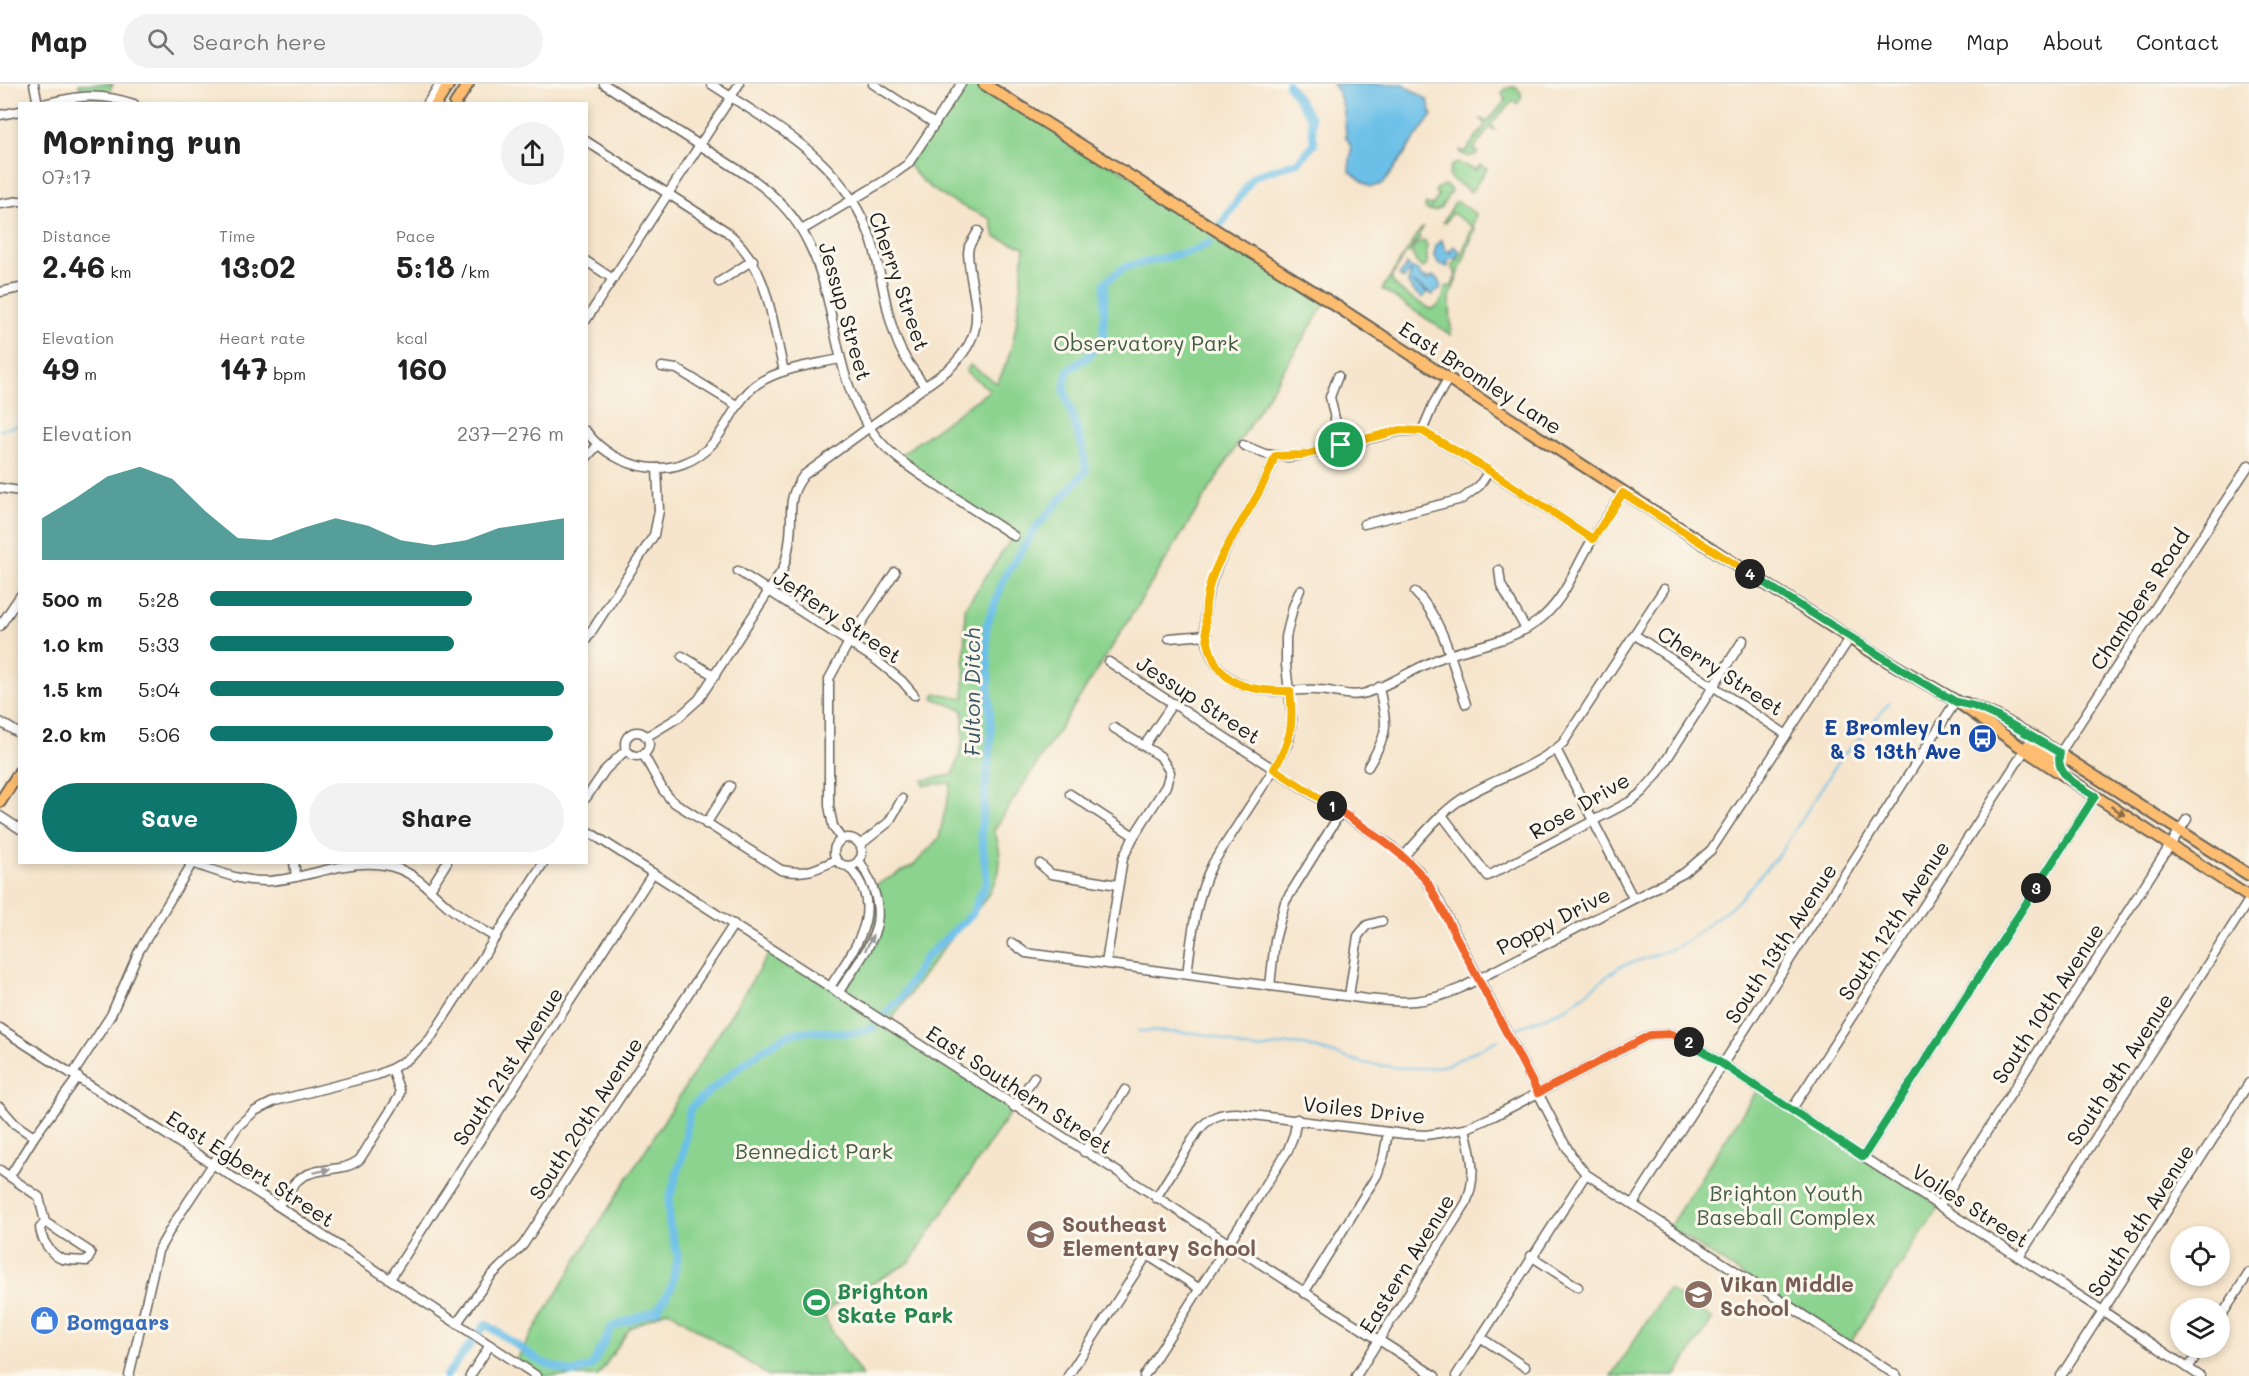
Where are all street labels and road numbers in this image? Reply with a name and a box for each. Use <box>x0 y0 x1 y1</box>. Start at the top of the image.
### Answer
street label: Cherry Street <box>864 208 936 354</box>
street label: Jessup Street <box>813 239 879 383</box>
street label: East Bromley Lane <box>1394 314 1568 440</box>
street label: Chambers Road <box>2083 523 2195 675</box>
street label: Jeffery Street <box>769 563 907 669</box>
street label: Cherry Street <box>1653 619 1789 721</box>
street label: Jessup Street <box>1132 649 1266 749</box>
street label: Rose Drive <box>1524 765 1634 845</box>
street label: South 12th Avenue <box>1831 835 1955 1005</box>
street label: South 13th Avenue <box>1718 858 1842 1028</box>
street label: Poppy Drive <box>1491 880 1615 960</box>
street label: South 10th Avenue <box>1985 917 2109 1089</box>
street label: South 21st Avenue <box>446 982 568 1150</box>
street label: South 9th Avenue <box>2060 988 2178 1150</box>
street label: East Southern Street <box>922 1019 1118 1159</box>
street label: South 20th Avenue <box>522 1032 648 1204</box>
street label: Voiles Drive <box>1301 1089 1427 1129</box>
street label: East Egbert Street <box>162 1104 340 1232</box>
street label: South 8th Avenue <box>2081 1139 2199 1301</box>
street label: Voiles Street <box>1907 1157 2035 1253</box>
street label: Eastern Avenue <box>1352 1188 1460 1338</box>

